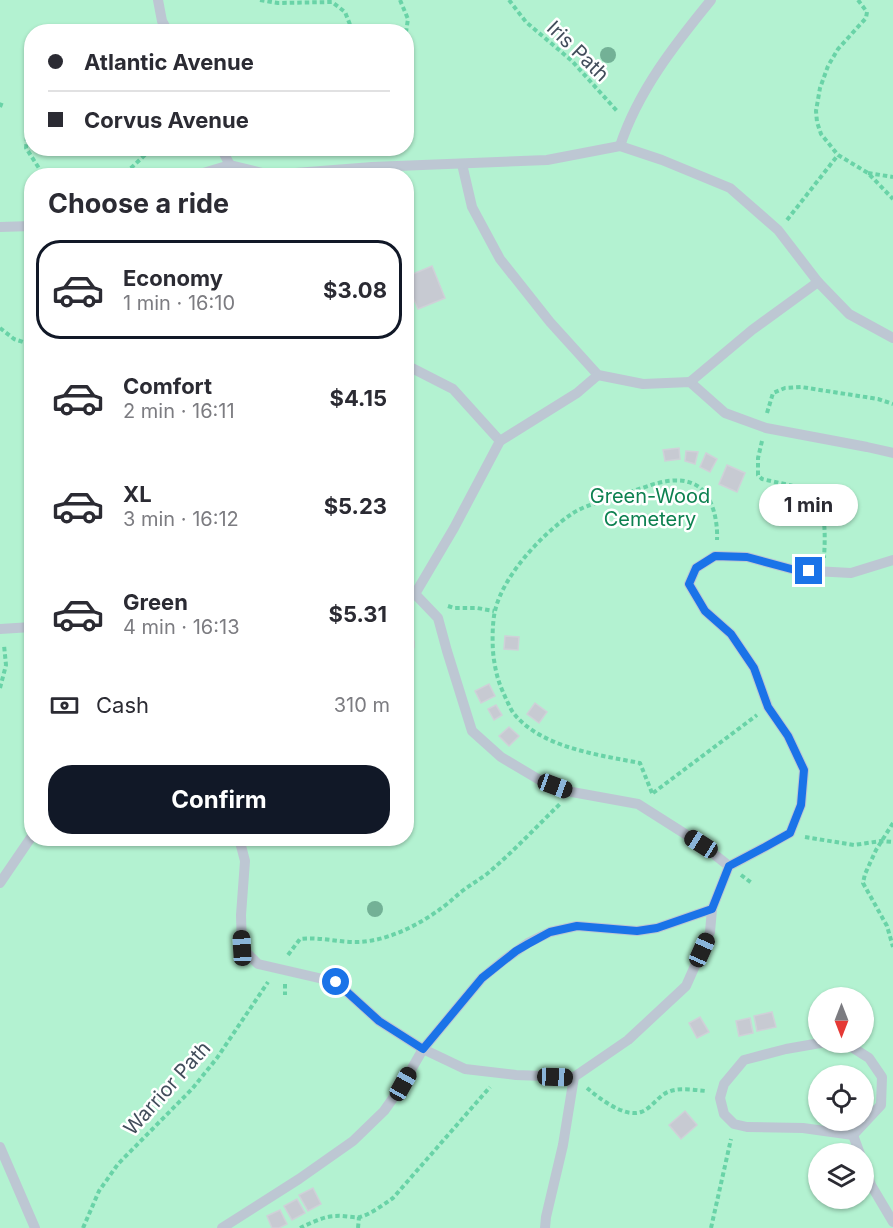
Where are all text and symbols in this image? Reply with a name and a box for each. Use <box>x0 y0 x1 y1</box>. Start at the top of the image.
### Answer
street label: Iris Path <box>542 16 614 86</box>
text: Atlantic Avenue <box>84 49 254 75</box>
text: Corvus Avenue <box>84 107 249 133</box>
text: Choose a ride <box>48 187 229 220</box>
icon: car <box>51 263 105 317</box>
text: Economy <box>123 265 223 291</box>
text: $3.08 <box>323 277 387 303</box>
text: 1 min · 16:10 <box>123 291 235 315</box>
icon: car <box>51 371 105 425</box>
text: Comfort <box>123 373 212 399</box>
text: $4.15 <box>330 385 387 411</box>
text: 2 min · 16:11 <box>123 399 235 423</box>
icon: car <box>51 479 105 533</box>
text: XL <box>123 481 152 507</box>
park label: Green-Wood Cemetery <box>590 484 710 531</box>
callout: 1 min <box>760 484 858 526</box>
text: $5.23 <box>324 493 387 519</box>
text: 1 min <box>784 493 833 517</box>
text: 3 min · 16:12 <box>123 507 239 531</box>
route end <box>795 557 822 584</box>
icon: car <box>51 587 105 641</box>
text: Green <box>123 589 188 615</box>
text: $5.31 <box>329 601 387 627</box>
text: 4 min · 16:13 <box>123 615 240 639</box>
icon: cash <box>48 689 81 722</box>
text: Cash <box>96 692 149 718</box>
text: 310 m <box>334 693 390 717</box>
button: Confirm <box>48 765 390 834</box>
car <box>535 771 575 801</box>
car <box>681 827 721 861</box>
car <box>232 930 252 966</box>
car <box>686 930 718 970</box>
route start <box>322 968 349 995</box>
north arrow <box>808 987 874 1053</box>
map controls <box>808 987 874 1209</box>
street label: Warrior Path <box>119 1036 215 1140</box>
car <box>386 1064 420 1104</box>
button: locate <box>808 1065 874 1131</box>
car <box>537 1067 573 1087</box>
button: layers <box>808 1143 874 1209</box>

